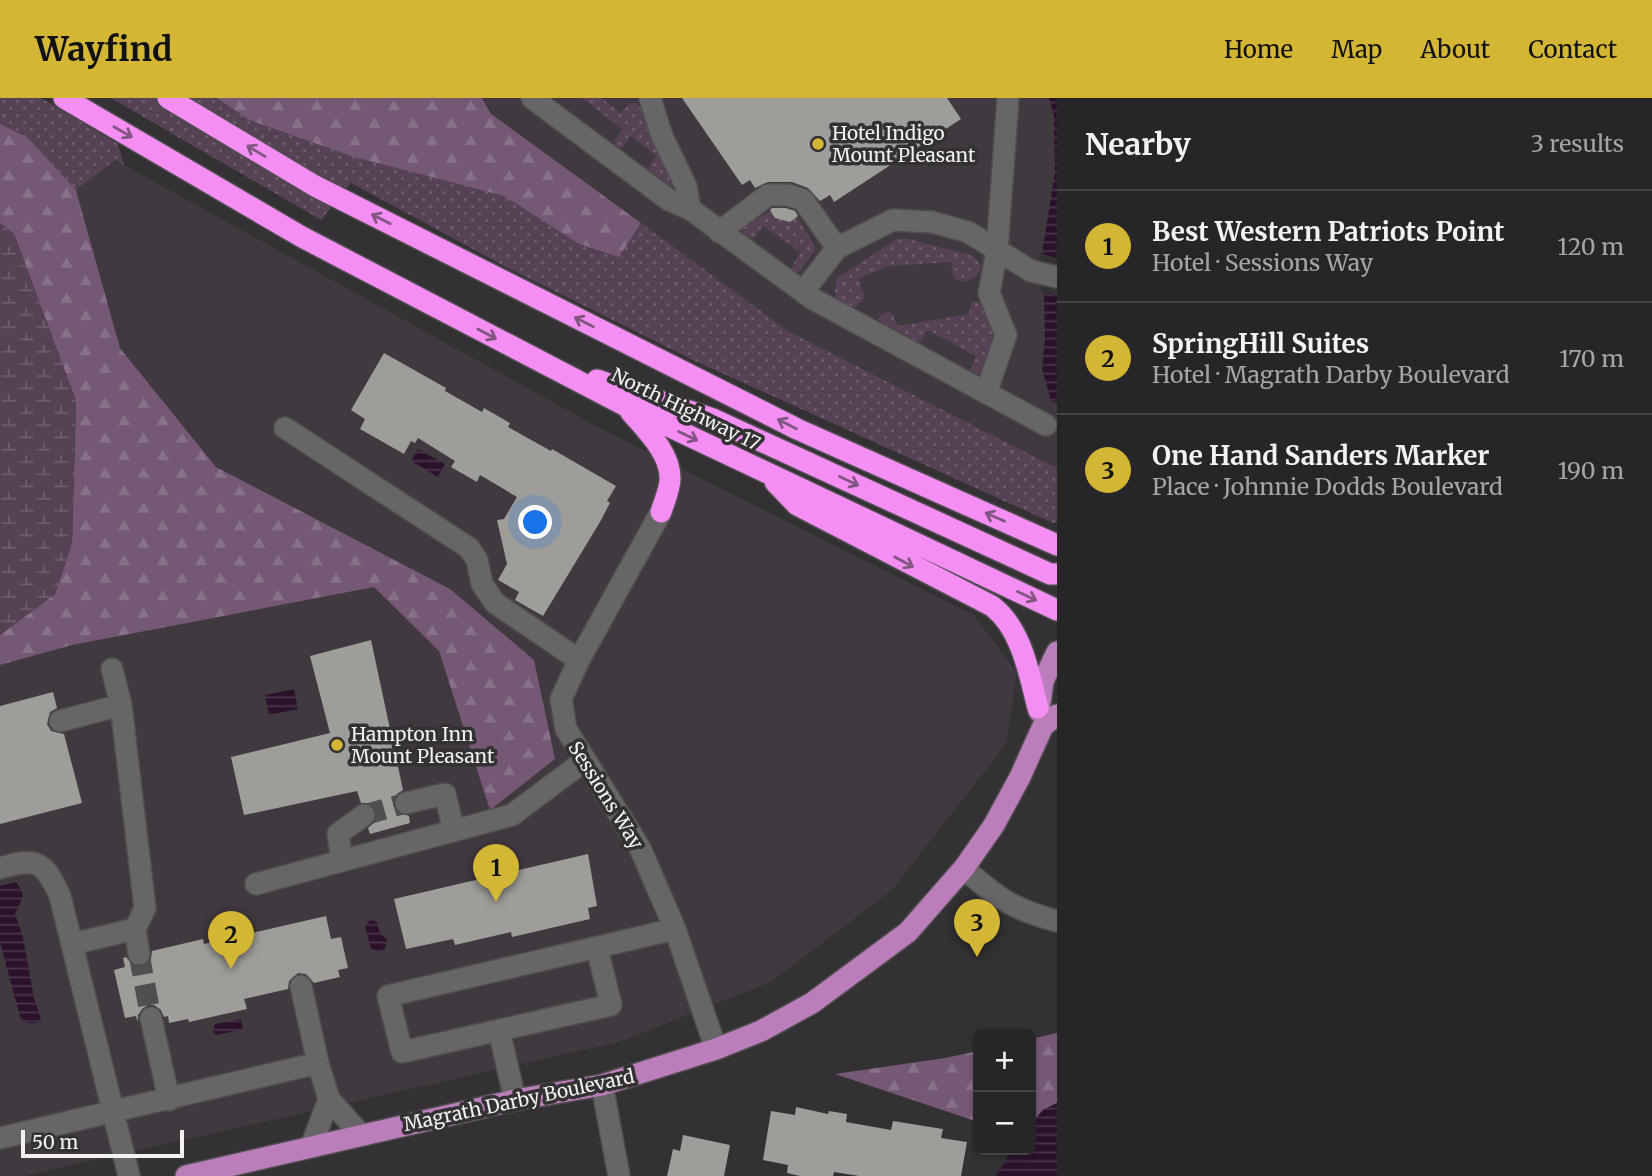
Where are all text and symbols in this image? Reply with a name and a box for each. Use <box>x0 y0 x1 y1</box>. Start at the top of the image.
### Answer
text: Wayfind <box>35 29 172 70</box>
text: Home <box>1224 34 1293 65</box>
text: Map <box>1331 34 1382 65</box>
text: About <box>1420 34 1490 65</box>
text: Contact <box>1528 34 1617 65</box>
place label: Hotel Indigo Mount Pleasant <box>832 121 976 167</box>
one-way arrow <box>113 125 133 139</box>
text: Nearby <box>1085 125 1191 163</box>
text: 3 results <box>1531 129 1624 158</box>
marker: Hotel Indigo Mount Pleasant <box>810 136 826 152</box>
one-way arrow <box>247 144 267 158</box>
one-way arrow <box>371 212 392 226</box>
text: Best Western Patriots Point <box>1152 215 1505 248</box>
text: 1 <box>1103 232 1113 261</box>
text: 120 m <box>1558 232 1624 261</box>
text: Hotel · Sessions Way <box>1152 248 1373 277</box>
one-way arrow <box>574 314 595 328</box>
one-way arrow <box>476 327 497 341</box>
text: SpringHill Suites <box>1152 327 1369 360</box>
text: 2 <box>1101 344 1115 373</box>
text: 170 m <box>1559 344 1624 373</box>
text: Hotel · Magrath Darby Boulevard <box>1152 360 1510 389</box>
street label: North Highway 17 <box>608 363 765 456</box>
one-way arrow <box>777 416 798 430</box>
one-way arrow <box>677 430 698 443</box>
text: One Hand Sanders Marker <box>1152 439 1489 472</box>
text: 3 <box>1101 456 1115 485</box>
text: 190 m <box>1558 456 1624 485</box>
text: Place · Johnnie Dodds Boulevard <box>1152 472 1503 501</box>
one-way arrow <box>838 475 859 488</box>
your location <box>518 505 552 539</box>
one-way arrow <box>985 510 1006 523</box>
one-way arrow <box>894 556 914 570</box>
one-way arrow <box>1016 590 1038 603</box>
place label: Hampton Inn Mount Pleasant <box>351 722 495 768</box>
marker: Hampton Inn Mount Pleasant <box>329 737 345 753</box>
street label: Sessions Way <box>563 737 649 853</box>
pin: 1 <box>473 844 519 902</box>
pin: 3 <box>954 899 1000 957</box>
pin: 2 <box>208 911 254 969</box>
map controls <box>973 1029 1036 1155</box>
button: + <box>973 1029 1036 1092</box>
street label: Magrath Darby Boulevard <box>401 1064 637 1136</box>
button: − <box>973 1092 1036 1155</box>
scale bar <box>21 1127 184 1159</box>
text: 50 m <box>32 1130 78 1154</box>

